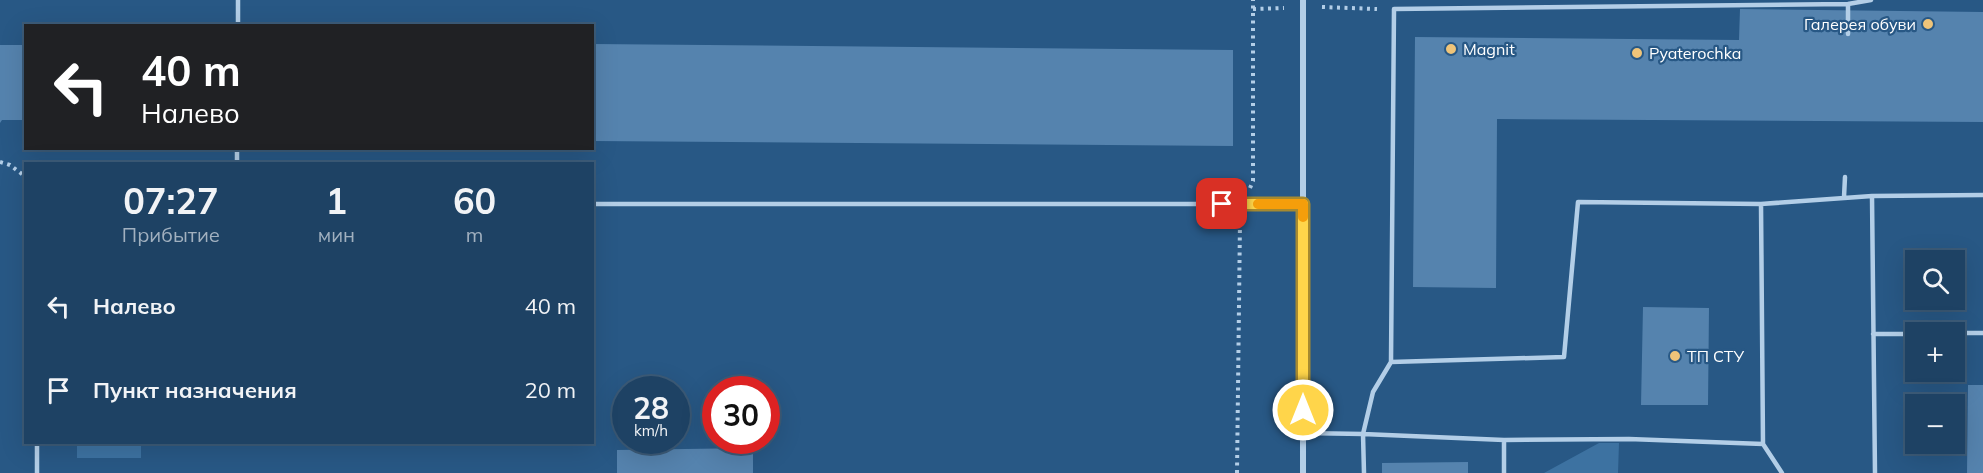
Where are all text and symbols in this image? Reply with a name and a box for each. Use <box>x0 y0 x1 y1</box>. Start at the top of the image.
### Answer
place label: Галерея обуви <box>1804 14 1916 34</box>
marker: Галерея обуви <box>1921 17 1935 31</box>
place label: Magnit <box>1463 39 1515 59</box>
marker: Magnit <box>1444 42 1458 56</box>
place label: Pyaterochka <box>1649 43 1741 63</box>
text: 40 m <box>141 44 241 97</box>
marker: Pyaterochka <box>1630 46 1644 60</box>
icon: left <box>42 48 120 126</box>
text: Налево <box>141 96 240 130</box>
text: 07:27 <box>123 178 219 223</box>
text: 1 <box>326 178 347 223</box>
text: 60 <box>453 178 496 223</box>
pin <box>1196 178 1247 229</box>
icon: arrive <box>1205 187 1238 220</box>
text: Прибытие <box>122 222 220 247</box>
text: мин <box>318 222 355 247</box>
text: m <box>466 222 483 247</box>
map controls <box>1905 250 1965 454</box>
button: search <box>1905 250 1965 310</box>
icon: left <box>42 290 75 323</box>
text: Налево <box>93 292 176 320</box>
text: 40 m <box>525 292 576 320</box>
button: + <box>1905 322 1965 382</box>
place label: ТП СТУ <box>1687 346 1745 366</box>
marker: ТП СТУ <box>1668 349 1682 363</box>
icon: arrive <box>42 374 75 407</box>
text: Пункт назначения <box>93 376 297 404</box>
text: 20 m <box>525 376 576 404</box>
speed limit sign: 30 <box>702 376 780 454</box>
position arrow <box>1271 378 1335 442</box>
text: 28 <box>633 389 669 427</box>
button: − <box>1905 394 1965 454</box>
text: km/h <box>634 421 668 440</box>

